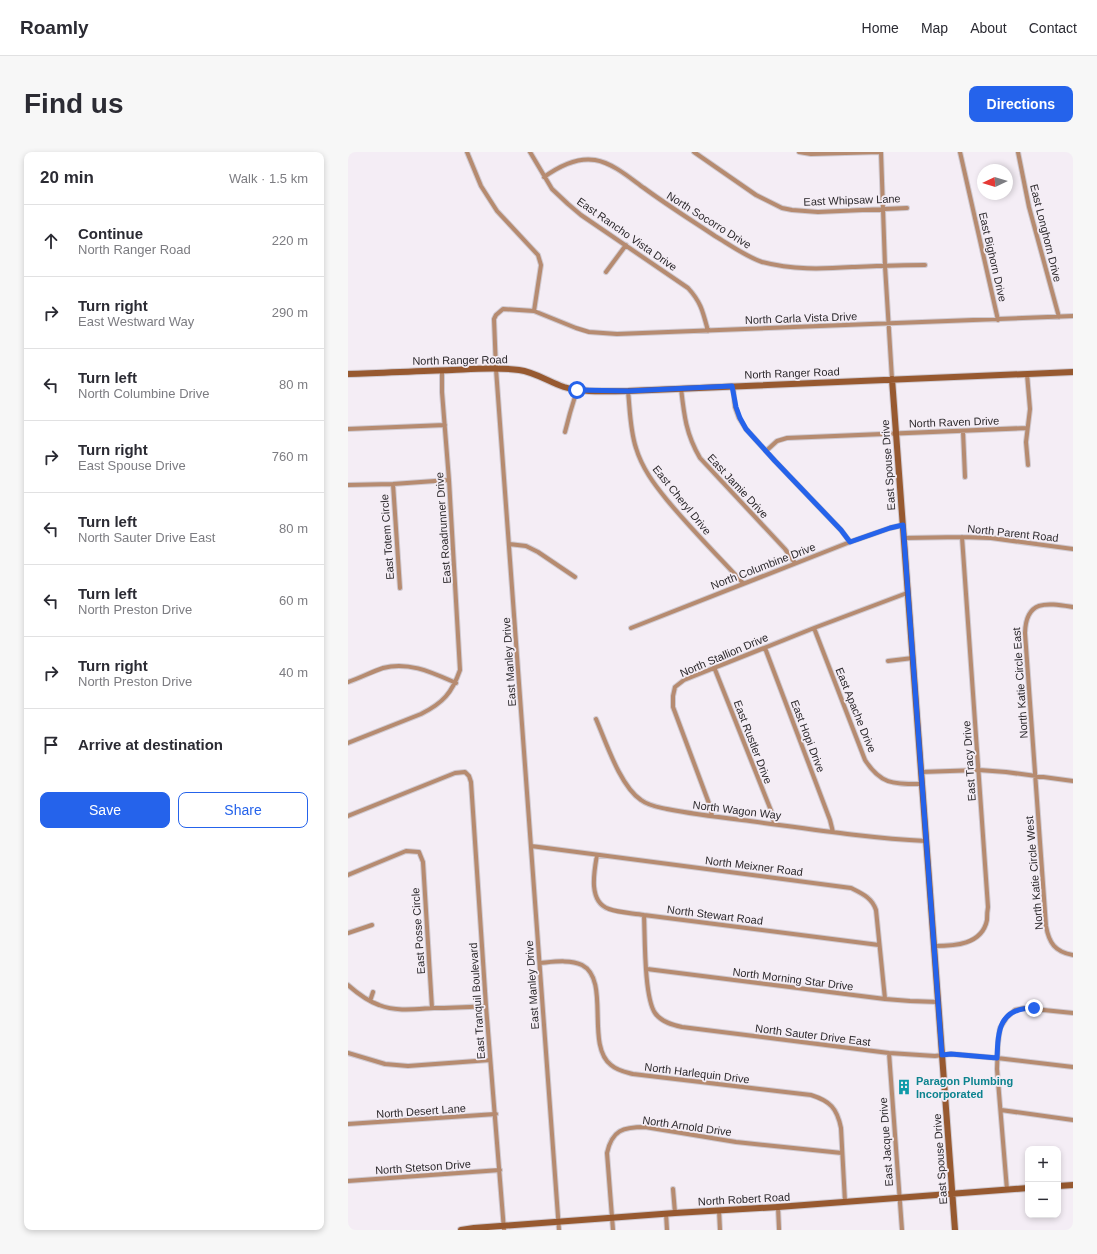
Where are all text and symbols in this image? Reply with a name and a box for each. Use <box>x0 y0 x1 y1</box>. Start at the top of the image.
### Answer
text: Roamly <box>20 17 89 38</box>
text: Home <box>862 20 899 36</box>
text: Map <box>921 20 948 36</box>
text: About <box>970 20 1007 36</box>
text: Contact <box>1029 20 1077 36</box>
button: Directions <box>969 86 1073 122</box>
text: Find us <box>24 88 124 119</box>
north arrow <box>977 164 1013 200</box>
text: 20 min <box>40 168 94 187</box>
text: Walk · 1.5 km <box>229 171 308 186</box>
street label: East Longhorn Drive <box>1028 183 1064 283</box>
street label: North Socorro Drive <box>665 189 753 251</box>
street label: East Whipsaw Lane <box>803 192 901 208</box>
street label: East Rancho Vista Drive <box>575 195 679 273</box>
street label: East Bighorn Drive <box>977 211 1009 303</box>
text: Continue <box>78 225 143 242</box>
icon: ahead <box>40 230 62 252</box>
text: 220 m <box>272 233 308 248</box>
text: North Ranger Road <box>78 242 191 257</box>
text: Turn right <box>78 297 148 314</box>
icon: right <box>40 302 62 324</box>
text: 290 m <box>272 305 308 320</box>
street label: North Carla Vista Drive <box>745 310 857 326</box>
text: East Westward Way <box>78 314 194 329</box>
street label: North Ranger Road <box>412 353 508 367</box>
street label: North Ranger Road <box>744 365 840 381</box>
text: Turn left <box>78 369 137 386</box>
icon: left <box>40 374 62 396</box>
text: 80 m <box>279 377 308 392</box>
route start <box>568 381 586 399</box>
text: North Columbine Drive <box>78 386 210 401</box>
street label: North Raven Drive <box>909 414 999 430</box>
street label: East Spouse Drive <box>879 419 897 511</box>
text: Turn right <box>78 441 148 458</box>
icon: right <box>40 446 62 468</box>
text: 760 m <box>272 449 308 464</box>
street label: East Jamie Drive <box>705 452 771 520</box>
text: East Spouse Drive <box>78 458 186 473</box>
street label: East Cheryl Drive <box>650 463 714 537</box>
street label: East Roadrunner Drive <box>433 472 453 584</box>
street label: East Totem Circle <box>378 494 396 580</box>
text: Turn left <box>78 513 137 530</box>
icon: left <box>40 518 62 540</box>
text: 80 m <box>279 521 308 536</box>
street label: North Parent Road <box>967 522 1059 544</box>
text: North Sauter Drive East <box>78 530 215 545</box>
street label: North Columbine Drive <box>709 540 817 592</box>
text: Turn left <box>78 585 137 602</box>
icon: left <box>40 590 62 612</box>
text: 60 m <box>279 593 308 608</box>
text: North Preston Drive <box>78 602 192 617</box>
street label: East Manley Drive <box>500 617 518 707</box>
street label: North Katie Circle East <box>1010 627 1030 739</box>
street label: North Stallion Drive <box>678 631 770 679</box>
text: Turn right <box>78 657 148 674</box>
icon: right <box>40 662 62 684</box>
text: 40 m <box>279 665 308 680</box>
street label: East Apache Drive <box>833 666 879 754</box>
text: North Preston Drive <box>78 674 192 689</box>
street label: East Rustler Drive <box>732 698 774 786</box>
street label: East Hopi Drive <box>789 698 827 774</box>
street label: East Tracy Drive <box>960 720 978 802</box>
icon: arrive <box>40 734 62 756</box>
text: Arrive at destination <box>78 736 223 753</box>
button: Save <box>40 792 170 828</box>
button: Share <box>178 792 308 828</box>
street label: North Wagon Way <box>692 799 782 821</box>
street label: North Katie Circle West <box>1023 816 1045 930</box>
street label: North Meixner Road <box>704 854 804 878</box>
street label: East Posse Circle <box>409 887 427 975</box>
street label: North Stewart Road <box>666 903 764 927</box>
street label: East Manley Drive <box>523 940 541 1030</box>
street label: East Tranquil Boulevard <box>467 942 487 1060</box>
street label: North Morning Star Drive <box>732 966 854 992</box>
route end <box>1025 999 1043 1017</box>
street label: North Sauter Drive East <box>755 1022 871 1048</box>
street label: North Harlequin Drive <box>644 1061 750 1085</box>
place label: Paragon Plumbing Incorporated <box>916 1075 1013 1100</box>
building icon: Paragon Plumbing Incorporated <box>895 1078 913 1096</box>
street label: East Jacque Drive <box>877 1097 895 1187</box>
street label: North Desert Lane <box>376 1102 466 1120</box>
street label: East Spouse Drive <box>931 1113 949 1205</box>
street label: North Arnold Drive <box>642 1114 732 1138</box>
map controls <box>1025 1146 1061 1218</box>
button: + <box>1025 1146 1061 1182</box>
street label: North Stetson Drive <box>375 1158 471 1176</box>
button: − <box>1025 1182 1061 1218</box>
street label: North Robert Road <box>698 1191 790 1207</box>

